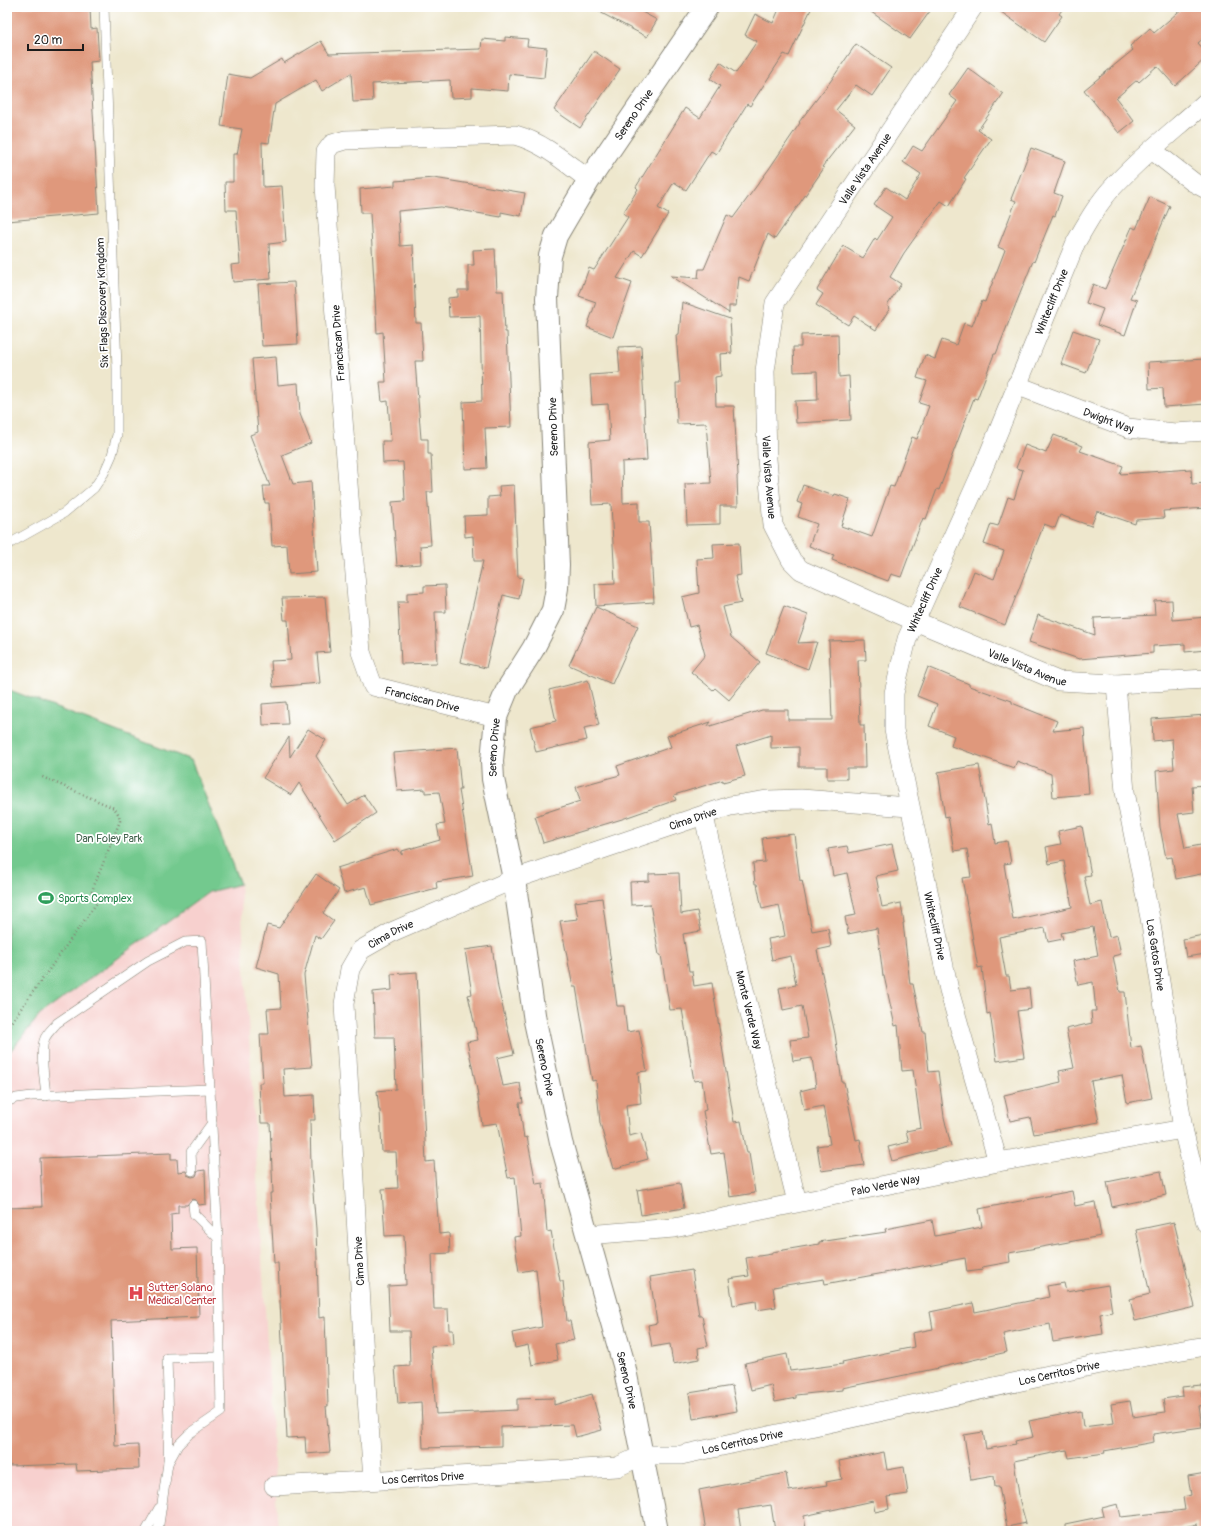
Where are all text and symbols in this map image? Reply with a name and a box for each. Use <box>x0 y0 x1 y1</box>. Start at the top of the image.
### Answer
scale bar <box>28 26 83 52</box>
text: 20 m <box>34 33 63 48</box>
street label: Sereno Drive <box>612 86 656 143</box>
street label: Valle Vista Avenue <box>837 130 895 208</box>
street label: Six Flags Discovery Kingdom <box>94 237 111 369</box>
street label: Whitecliff Drive <box>1033 267 1071 337</box>
street label: Franciscan Drive <box>329 304 348 382</box>
street label: Sereno Drive <box>546 397 561 457</box>
street label: Dwight Way <box>1081 405 1135 436</box>
street label: Valle Vista Avenue <box>759 435 778 520</box>
street label: Whitecliff Drive <box>905 565 945 635</box>
street label: Valle Vista Avenue <box>986 646 1067 688</box>
street label: Franciscan Drive <box>383 684 461 715</box>
street label: Sereno Drive <box>486 717 503 777</box>
street label: Cima Drive <box>668 805 719 833</box>
park label: Dan Foley Park <box>76 832 143 845</box>
sports icon: Sports Complex <box>37 889 55 907</box>
street label: Whitecliff Drive <box>921 891 948 962</box>
place label: Sports Complex <box>58 892 132 905</box>
street label: Cima Drive <box>366 917 416 952</box>
street label: Los Gatos Drive <box>1143 918 1167 992</box>
street label: Monte Verde Way <box>733 969 765 1051</box>
street label: Sereno Drive <box>532 1037 557 1098</box>
street label: Palo Verde Way <box>850 1172 921 1199</box>
street label: Cima Drive <box>352 1235 367 1286</box>
place label: Sutter Solano Medical Center <box>148 1281 216 1307</box>
hospital icon: Sutter Solano Medical Center <box>127 1284 145 1302</box>
street label: Sereno Drive <box>614 1350 640 1411</box>
street label: Los Cerritos Drive <box>1017 1358 1101 1388</box>
street label: Los Cerritos Drive <box>701 1427 785 1457</box>
street label: Los Cerritos Drive <box>381 1469 465 1487</box>

